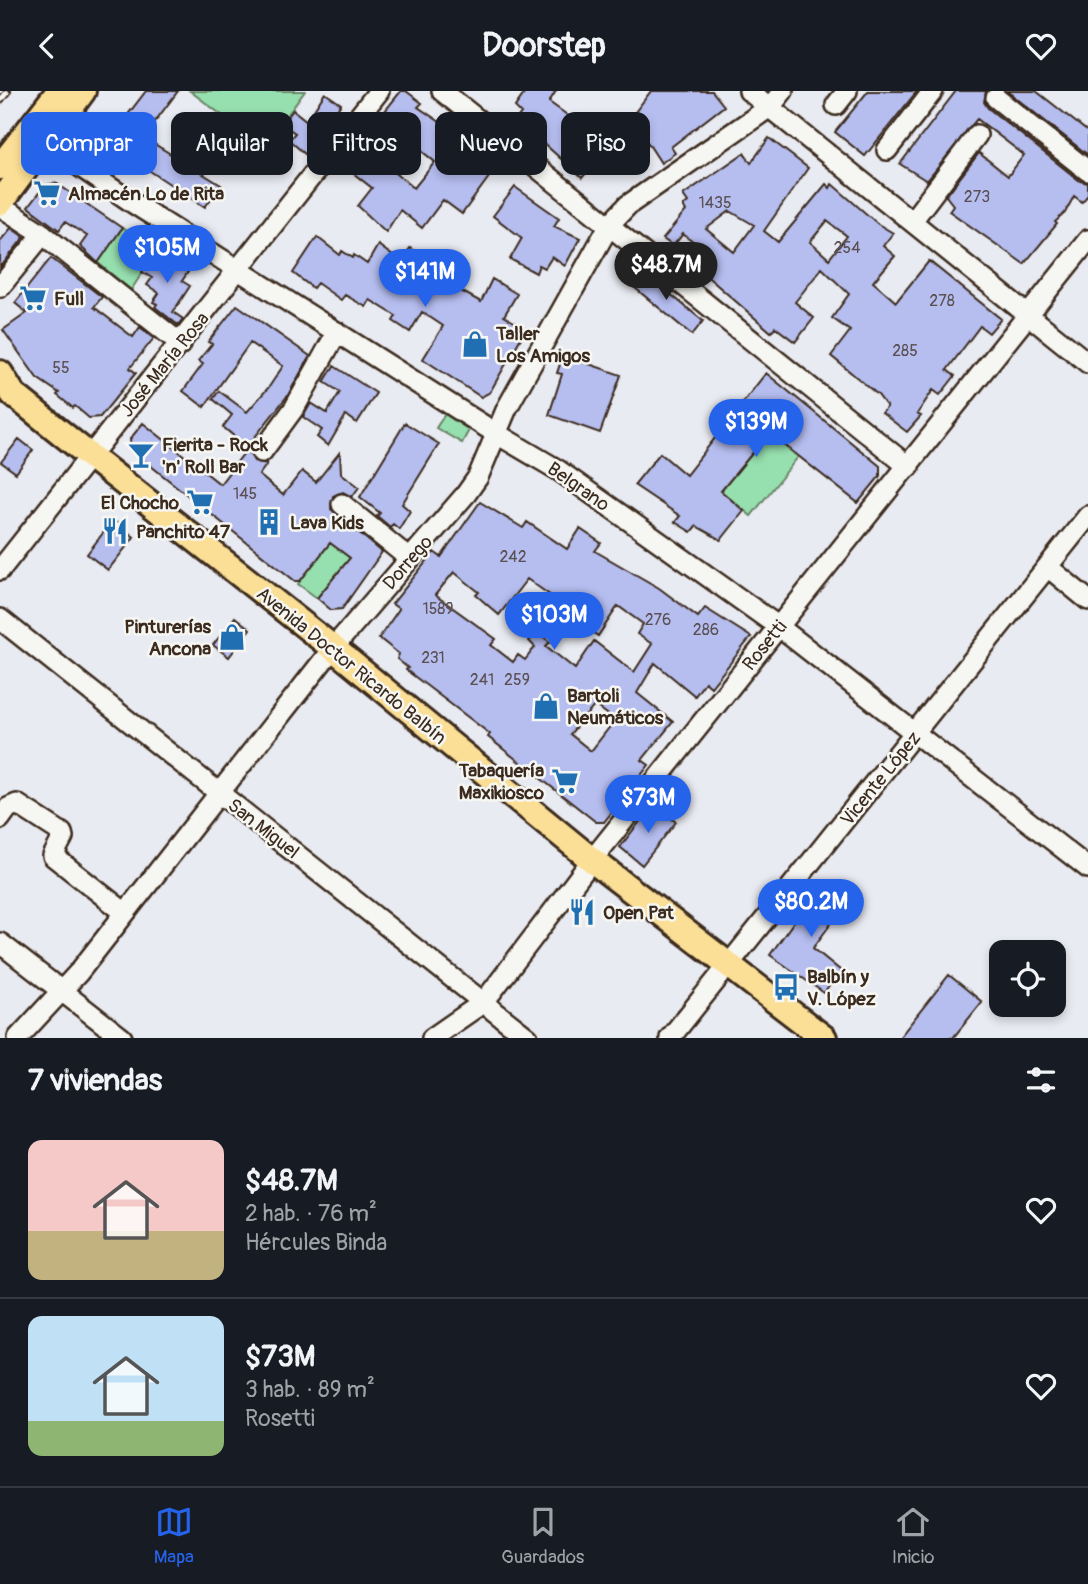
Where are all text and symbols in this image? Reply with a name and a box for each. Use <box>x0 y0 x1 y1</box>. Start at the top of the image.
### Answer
text: Doorstep <box>482 26 606 66</box>
icon: back <box>28 27 66 65</box>
icon: heart <box>1022 27 1060 65</box>
chip: Comprar <box>21 112 157 175</box>
chip: Alquilar <box>171 112 293 175</box>
chip: Filtros <box>307 112 421 175</box>
chip: Nuevo <box>435 112 547 175</box>
chip: Piso <box>561 112 650 175</box>
supermarket icon: Almacén Lo de Rita <box>32 178 62 208</box>
place label: Almacén Lo de Rita <box>68 182 224 206</box>
house number: 273 <box>964 187 990 207</box>
house number: 1435 <box>698 193 732 213</box>
pin: $105M <box>118 225 216 285</box>
text: $105M <box>134 233 200 262</box>
house number: 254 <box>834 238 860 258</box>
pin: $48.7M <box>609 243 723 302</box>
pin: $141M <box>376 249 474 309</box>
text: $48.7M <box>630 250 702 279</box>
text: $141M <box>395 257 455 286</box>
supermarket icon: Full <box>18 283 48 313</box>
place label: Full <box>54 287 84 311</box>
house number: 278 <box>929 291 955 311</box>
street label: José María Rosa <box>115 307 215 422</box>
place label: Taller Los Amigos <box>495 322 591 368</box>
shop icon: Taller Los Amigos <box>460 329 490 359</box>
house number: 285 <box>892 341 918 361</box>
house number: 55 <box>52 358 70 378</box>
pin: $139M <box>707 399 805 459</box>
text: $139M <box>725 407 787 436</box>
place label: Fierita - Rock 'n' Roll Bar <box>162 433 269 479</box>
bar icon: Fierita - Rock 'n' Roll Bar <box>126 440 156 470</box>
street label: Belgrano <box>543 457 614 517</box>
house number: 145 <box>233 484 257 504</box>
supermarket icon: El Chocho <box>185 487 215 517</box>
place label: El Chocho <box>101 491 180 515</box>
building icon: Lava Kids <box>254 507 284 537</box>
place label: Lava Kids <box>290 511 364 535</box>
restaurant icon: Panchito 47 <box>100 516 130 546</box>
place label: Panchito 47 <box>136 520 231 544</box>
street label: Dorrego <box>378 530 438 595</box>
house number: 242 <box>499 547 527 567</box>
street label: Avenida Doctor Ricardo Balbín <box>251 582 451 750</box>
pin: $103M <box>505 593 603 652</box>
house number: 1589 <box>422 599 454 619</box>
text: $103M <box>521 600 587 629</box>
house number: 276 <box>645 610 671 630</box>
place label: Pinturerías Ancona <box>124 615 211 661</box>
street label: Rosetti <box>737 616 792 676</box>
house number: 286 <box>693 620 719 640</box>
shop icon: Pinturerías Ancona <box>217 622 247 652</box>
house number: 231 <box>421 648 445 668</box>
house number: 241 <box>470 670 494 690</box>
house number: 259 <box>504 670 530 690</box>
place label: Bartoli Neumáticos <box>567 684 664 730</box>
shop icon: Bartoli Neumáticos <box>531 691 561 721</box>
street label: Vicente López <box>835 727 926 831</box>
place label: Tabaquería Maxikiosco <box>458 759 545 805</box>
supermarket icon: Tabaquería Maxikiosco <box>550 766 580 796</box>
pin: $73M <box>607 775 689 835</box>
text: $73M <box>621 783 675 812</box>
street label: San Miguel <box>223 793 304 864</box>
pin: $80.2M <box>754 879 868 939</box>
text: $80.2M <box>774 887 848 916</box>
restaurant icon: Open Pat <box>567 897 597 927</box>
place label: Open Pat <box>603 901 675 925</box>
map controls <box>989 940 1066 1017</box>
button: locate <box>989 940 1066 1017</box>
place label: Balbín y V. López <box>807 965 876 1011</box>
bus stop icon: Balbín y V. López <box>771 972 801 1002</box>
icon: filters <box>1022 1061 1060 1099</box>
text: 7 viviendas <box>28 1062 162 1099</box>
text: $48.7M <box>245 1162 338 1199</box>
icon: home <box>84 1168 168 1252</box>
icon: heart <box>1022 1191 1060 1229</box>
text: 2 hab. · 76 m² <box>245 1199 377 1228</box>
text: Hércules Binda <box>245 1228 387 1257</box>
text: $73M <box>245 1338 315 1375</box>
icon: home <box>84 1344 168 1428</box>
icon: heart <box>1022 1367 1060 1405</box>
text: 3 hab. · 89 m² <box>245 1375 375 1404</box>
text: Rosetti <box>245 1404 315 1433</box>
tab: Mapa <box>154 1503 194 1569</box>
tab: Guardados <box>501 1503 584 1569</box>
tab: Inicio <box>892 1503 934 1569</box>

